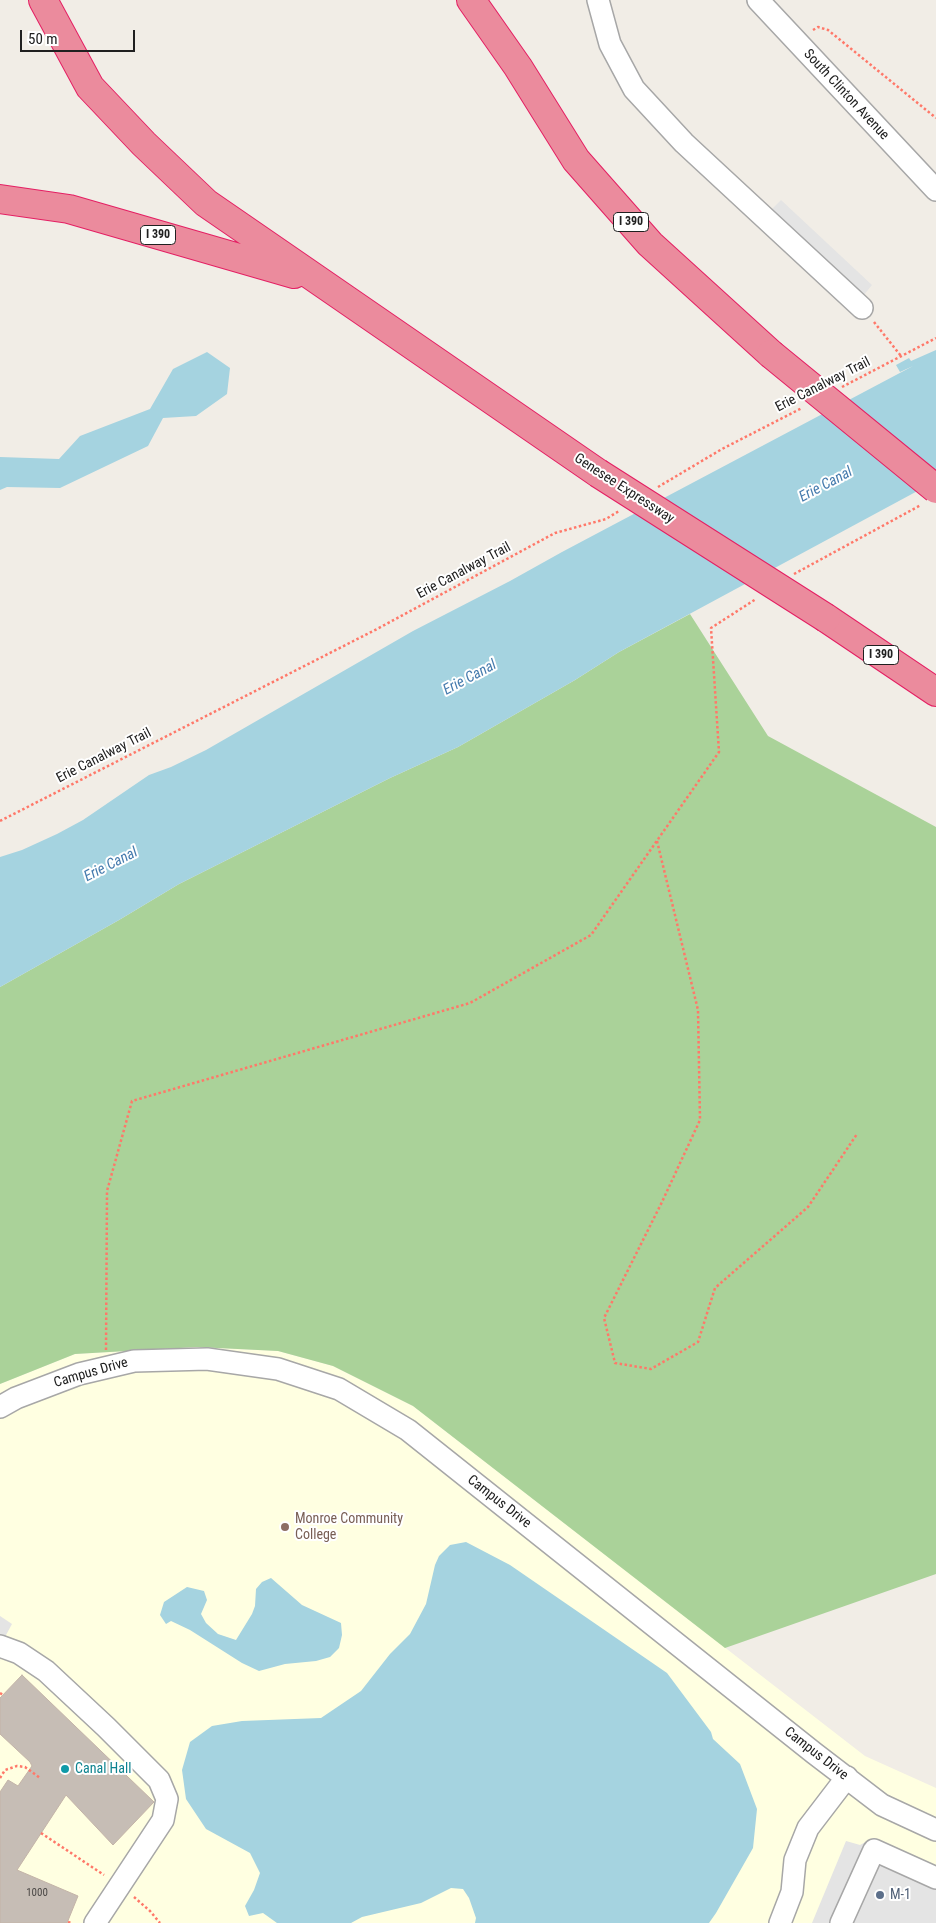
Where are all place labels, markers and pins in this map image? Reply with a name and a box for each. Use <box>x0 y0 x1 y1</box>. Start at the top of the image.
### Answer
place label: Monroe Community College <box>295 1511 403 1544</box>
marker: Monroe Community College <box>279 1521 291 1533</box>
place label: Canal Hall <box>75 1761 131 1777</box>
marker: Canal Hall <box>59 1763 71 1775</box>
place label: M-1 <box>890 1887 911 1903</box>
marker: M-1 <box>874 1889 886 1901</box>

